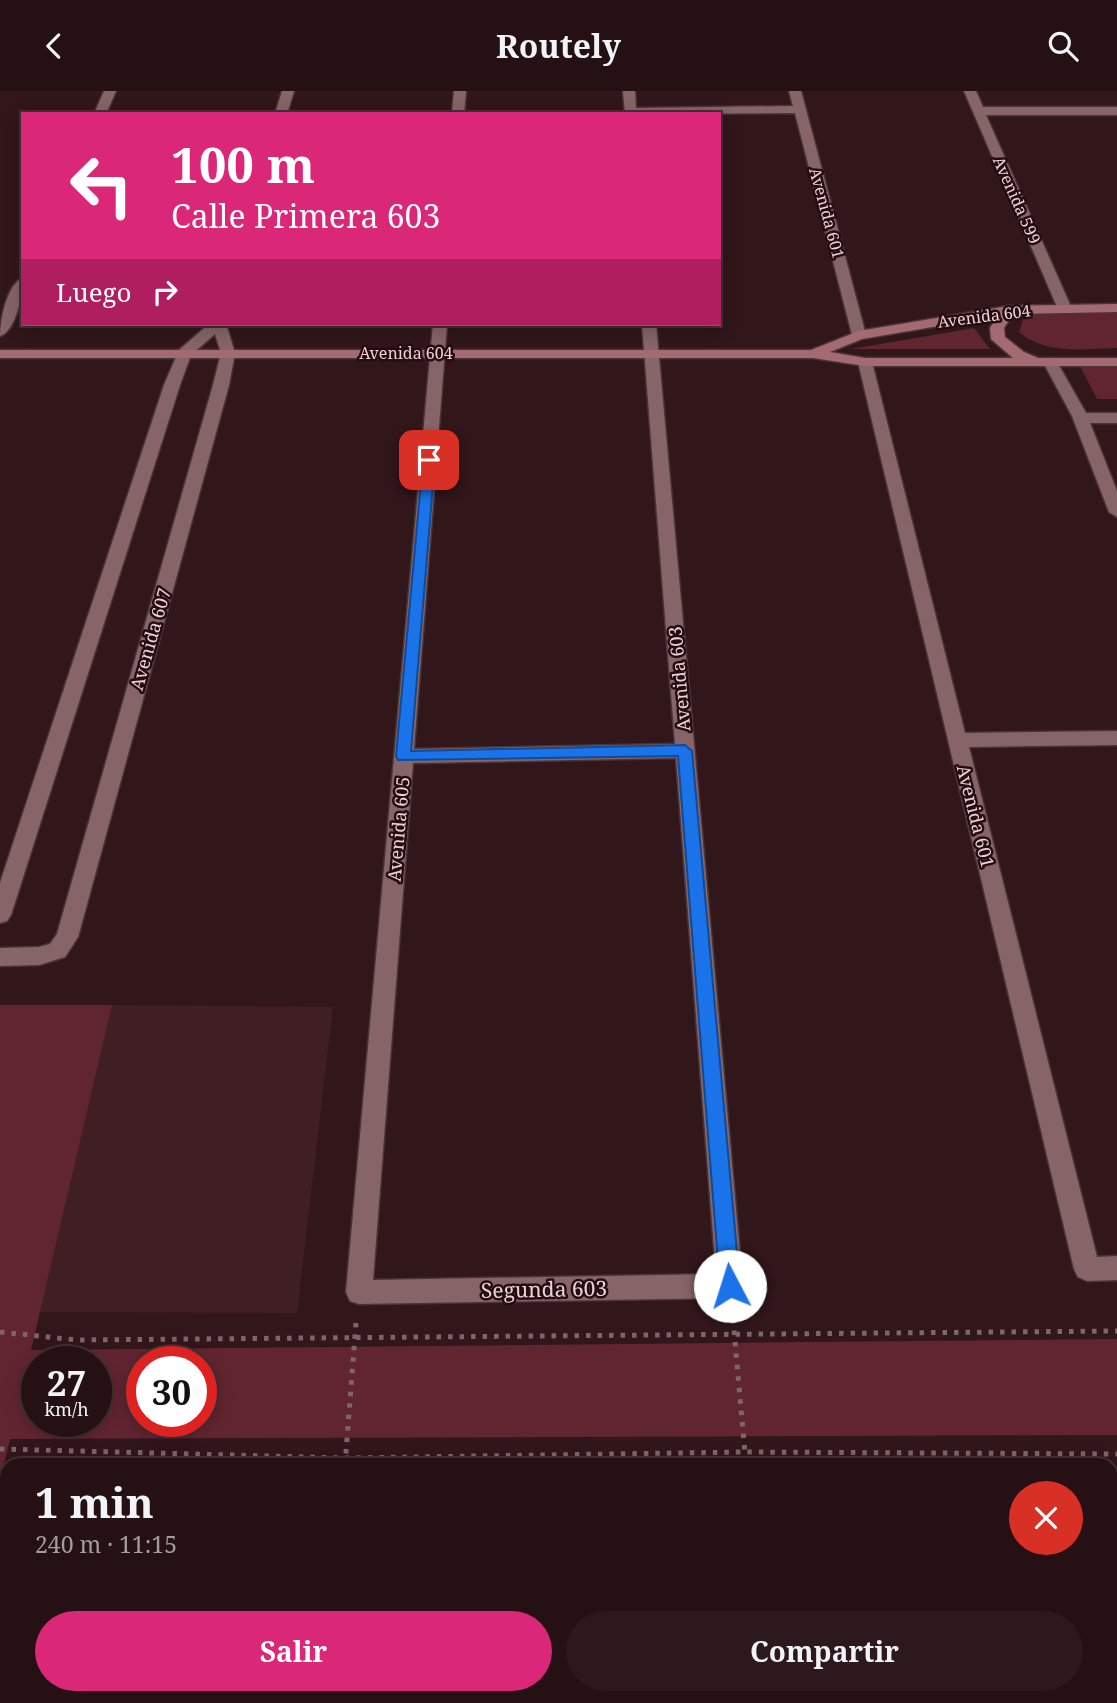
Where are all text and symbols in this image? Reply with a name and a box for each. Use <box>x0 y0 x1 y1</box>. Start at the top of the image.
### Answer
text: Routely <box>496 24 621 67</box>
icon: back <box>35 27 73 65</box>
icon: search <box>1044 27 1082 65</box>
text: 100 m <box>171 131 315 197</box>
icon: left <box>56 140 147 231</box>
street label: Avenida 599 <box>988 153 1046 247</box>
street label: Avenida 601 <box>804 165 850 261</box>
text: Calle Primera 603 <box>171 194 440 237</box>
icon: right <box>146 273 184 311</box>
text: Luego <box>56 274 132 310</box>
street label: Avenida 604 <box>936 299 1032 333</box>
street label: Avenida 604 <box>359 342 453 364</box>
pin <box>399 430 459 490</box>
icon: arrive <box>410 441 448 479</box>
street label: Avenida 607 <box>124 585 176 693</box>
street label: Avenida 603 <box>662 626 696 732</box>
street label: Avenida 601 <box>952 762 1000 870</box>
street label: Avenida 605 <box>381 776 415 882</box>
position arrow <box>693 1249 767 1323</box>
street label: Segunda 603 <box>481 1274 607 1304</box>
speed limit sign: 30 <box>126 1346 217 1437</box>
text: 27 <box>47 1359 86 1406</box>
text: km/h <box>44 1397 89 1421</box>
text: 1 min <box>35 1473 154 1530</box>
button: close <box>1009 1481 1083 1555</box>
text: 240 m · 11:15 <box>35 1528 177 1560</box>
button: Salir <box>35 1611 552 1691</box>
button: Compartir <box>566 1611 1083 1691</box>

